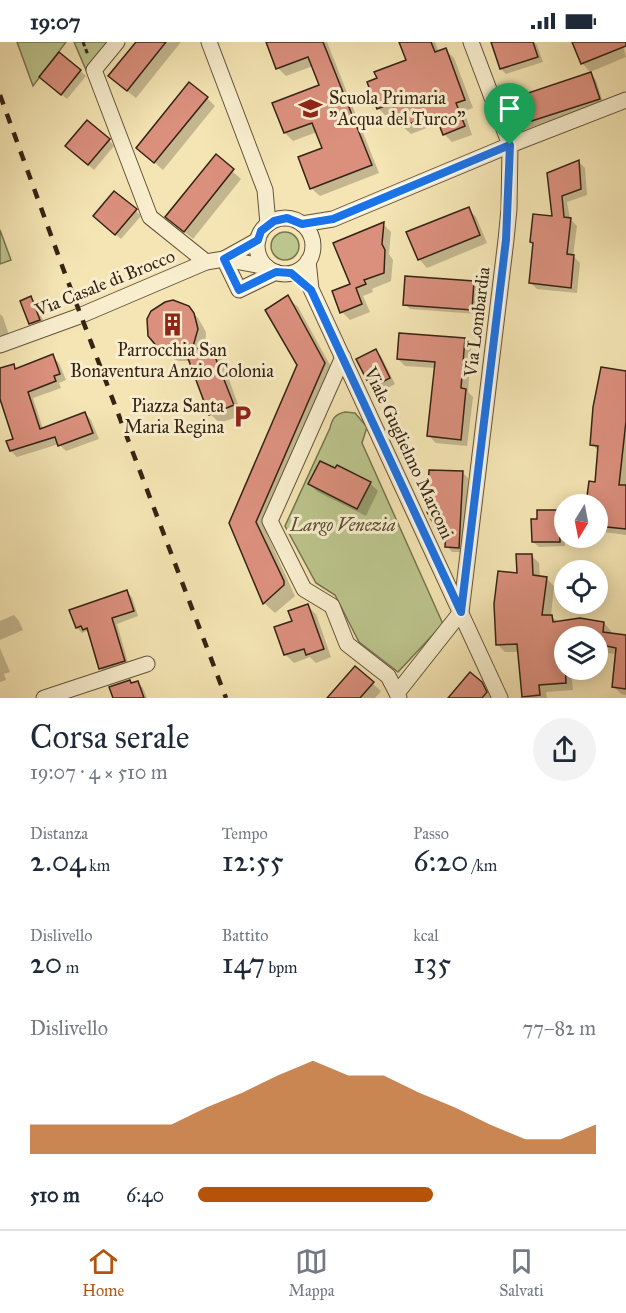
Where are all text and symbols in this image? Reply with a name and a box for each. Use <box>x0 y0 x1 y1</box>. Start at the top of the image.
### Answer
text: 19:07 <box>30 8 80 35</box>
pin <box>484 83 535 145</box>
place label: Scuola Primaria "Acqua del Turco" <box>329 87 465 131</box>
icon: arrive <box>493 92 526 125</box>
school or university icon: Scuola Primaria "Acqua del Turco" <box>298 95 324 121</box>
street label: Via Casale di Brocco <box>31 245 178 322</box>
street label: Via Lombardia <box>459 265 495 379</box>
building icon: Parrocchia San Bonaventura Anzio Colonia <box>159 311 185 337</box>
place label: Parrocchia San Bonaventura Anzio Colonia <box>70 339 274 382</box>
street label: Viale Guglielmo Marconi <box>358 363 458 543</box>
place label: Piazza Santa Maria Regina <box>124 395 224 439</box>
parking icon: Piazza Santa Maria Regina <box>229 403 255 429</box>
north arrow <box>554 494 608 548</box>
map controls <box>554 494 608 680</box>
park label: Largo Venezia <box>289 514 396 536</box>
button: locate <box>554 560 608 614</box>
button: layers <box>554 626 608 680</box>
text: Corsa serale <box>30 717 189 757</box>
button: share <box>533 718 596 781</box>
text: 19:07 · 4 × 510 m <box>30 760 168 784</box>
text: Distanza <box>30 824 88 843</box>
text: Tempo <box>222 824 268 843</box>
text: Passo <box>413 824 449 843</box>
text: 2.04 <box>30 843 86 879</box>
text: 12:55 <box>222 843 284 879</box>
text: 6:20 <box>413 843 469 879</box>
text: km <box>86 856 110 875</box>
text: /km <box>469 856 497 875</box>
text: Dislivello <box>30 926 92 945</box>
text: Battito <box>222 926 269 945</box>
text: kcal <box>413 926 438 945</box>
text: 20 <box>30 945 62 981</box>
text: 147 <box>222 945 265 981</box>
text: 135 <box>413 945 451 981</box>
text: m <box>62 958 79 977</box>
text: bpm <box>265 958 298 977</box>
text: Dislivello <box>30 1016 108 1040</box>
text: 77–82 m <box>523 1016 596 1040</box>
text: 510 m <box>30 1183 80 1207</box>
text: 6:40 <box>126 1183 164 1207</box>
tab: Home <box>82 1245 124 1300</box>
tab: Mappa <box>289 1245 335 1300</box>
tab: Salvati <box>499 1245 544 1300</box>

